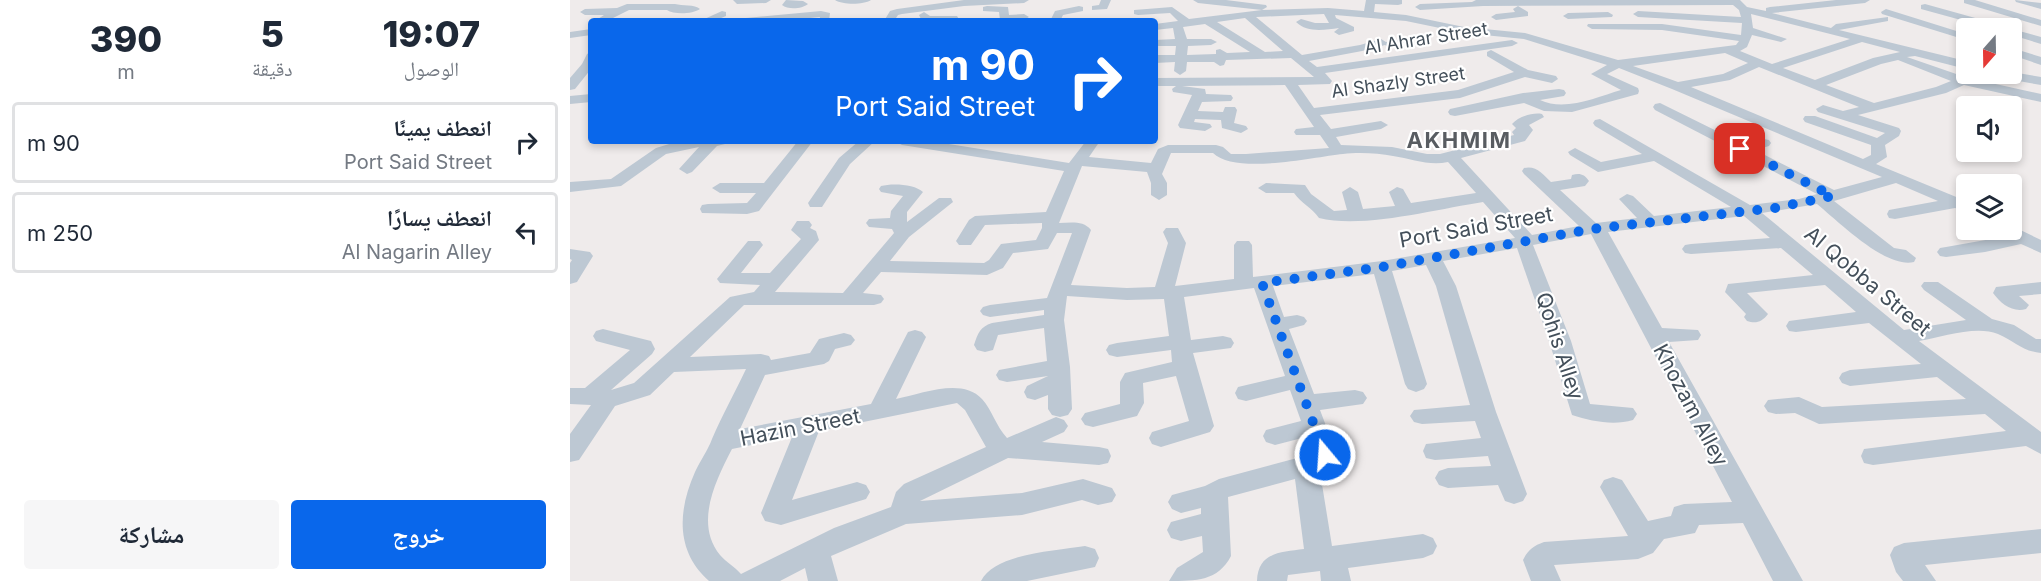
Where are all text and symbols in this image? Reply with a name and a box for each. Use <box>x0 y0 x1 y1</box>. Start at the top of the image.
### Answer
text: 5 <box>261 12 284 56</box>
text: 19:07 <box>382 12 480 56</box>
text: 390 <box>90 17 162 61</box>
street label: Al Ahrar Street <box>1363 18 1489 58</box>
north arrow <box>1956 18 2022 84</box>
map controls <box>1956 18 2022 240</box>
text: 90 m <box>931 39 1035 90</box>
icon: right <box>1056 42 1134 120</box>
text: دقيقة <box>252 57 293 81</box>
text: الوصول <box>404 57 459 81</box>
text: m <box>117 60 135 84</box>
street label: Al Shazly Street <box>1330 62 1466 102</box>
text: Port Said Street <box>835 90 1035 123</box>
button: sound <box>1956 96 2022 162</box>
text: انعطف يمينًا <box>393 115 492 141</box>
pin <box>1714 123 1765 174</box>
icon: right <box>510 126 543 159</box>
district label: AKHMIM <box>1407 127 1511 153</box>
text: 90 m <box>27 130 80 156</box>
icon: arrive <box>1723 132 1756 165</box>
text: Port Said Street <box>344 150 492 174</box>
button: layers <box>1956 174 2022 240</box>
street label: Port Said Street <box>1397 201 1555 253</box>
text: انعطف يسارًا <box>387 205 492 231</box>
icon: left <box>510 216 543 249</box>
text: 250 m <box>27 220 93 246</box>
street label: Al Qobba Street <box>1800 221 1936 341</box>
text: Al Nagarin Alley <box>342 240 492 264</box>
street label: Qohis Alley <box>1531 289 1589 403</box>
street label: Khozam Alley <box>1648 340 1734 471</box>
street label: Hazin Street <box>738 403 862 451</box>
position arrow <box>1293 423 1357 487</box>
button: مشاركة <box>24 500 279 569</box>
button: خروج <box>291 500 546 569</box>

